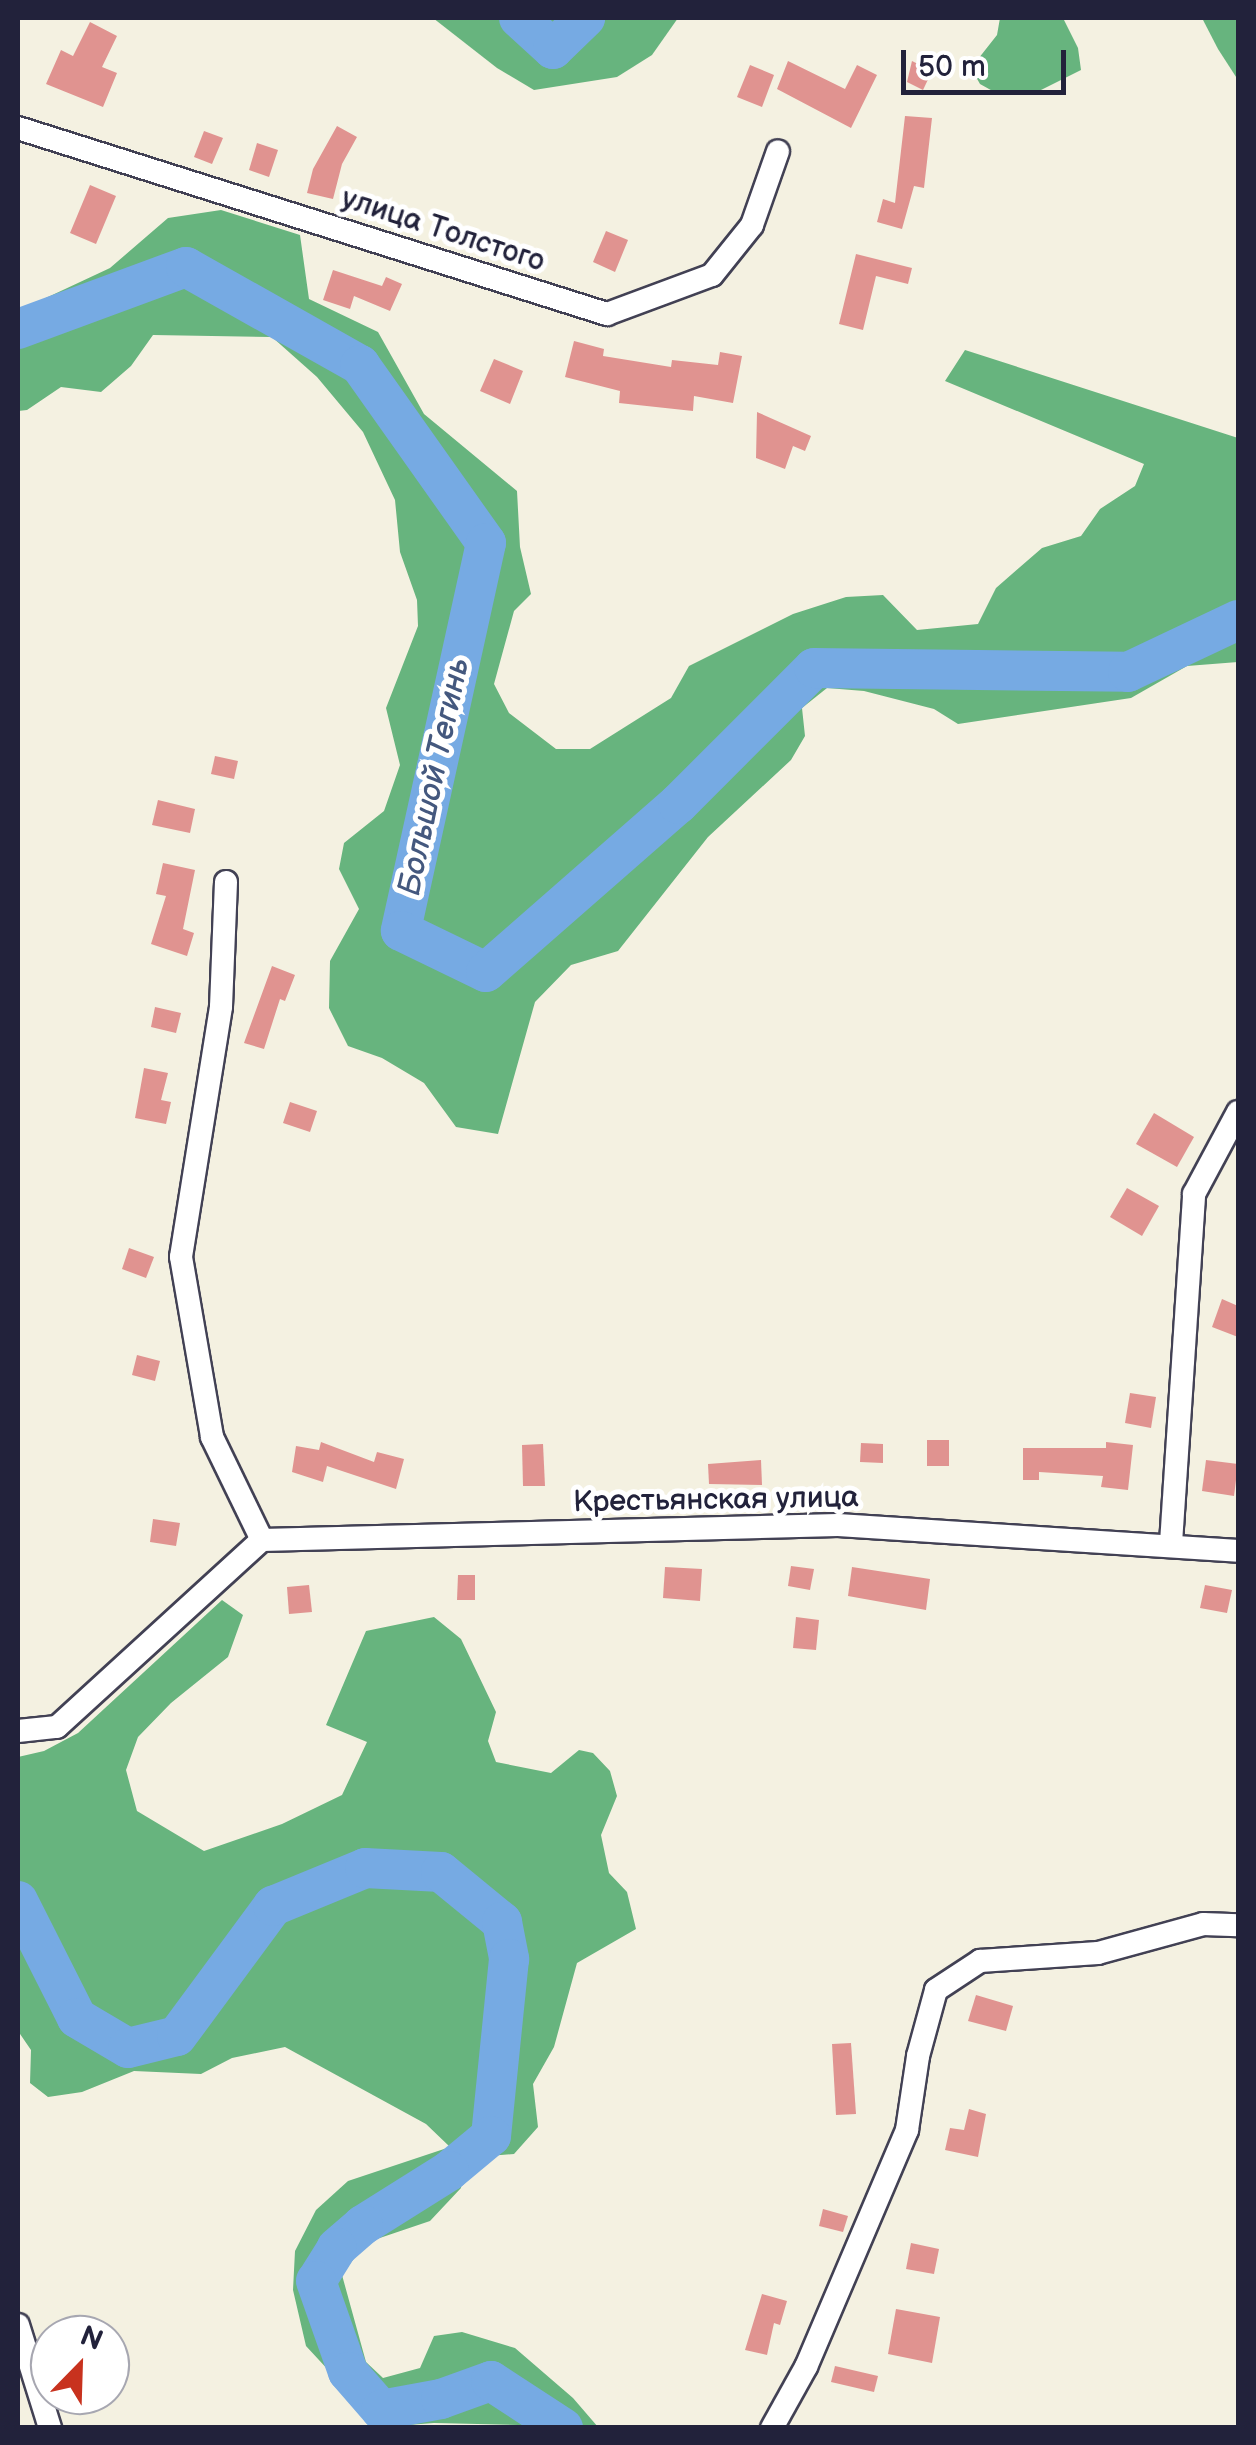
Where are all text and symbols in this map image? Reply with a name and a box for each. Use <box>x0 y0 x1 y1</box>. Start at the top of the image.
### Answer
scale bar <box>906 30 1071 92</box>
text: 50 m <box>918 49 986 85</box>
street label: улица Толстого <box>337 180 549 280</box>
water label: Большой Тегинь <box>391 655 479 899</box>
street label: Крестьянская улица <box>573 1480 859 1520</box>
north arrow <box>30 2315 130 2415</box>
text: N <box>75 2319 107 2358</box>

